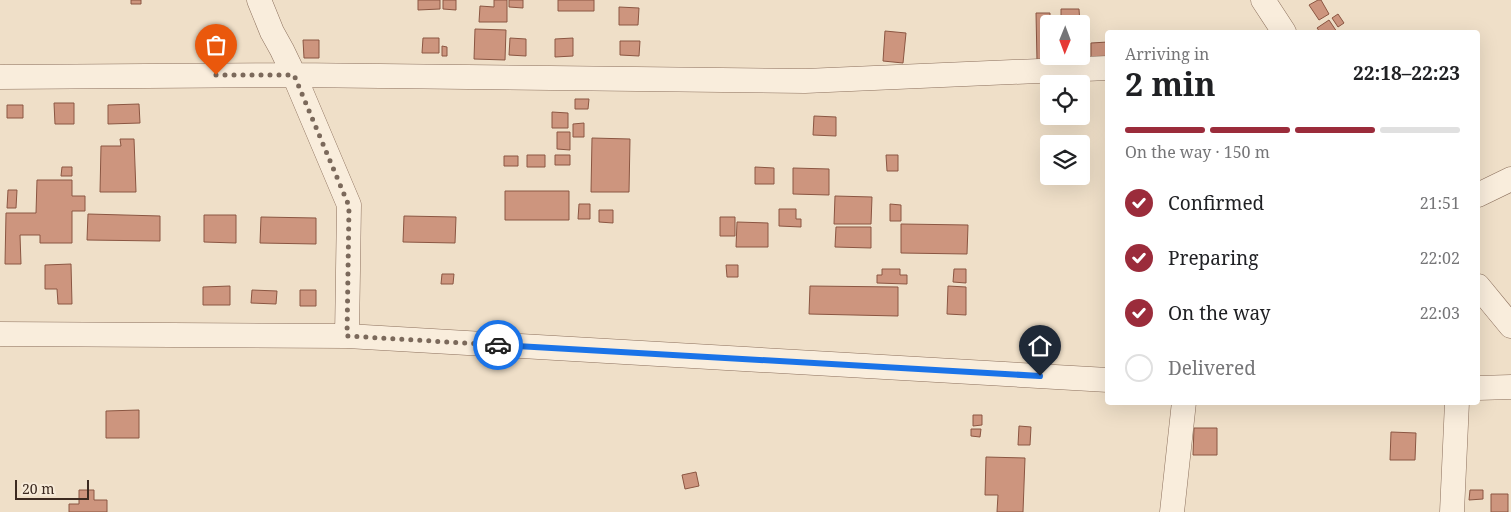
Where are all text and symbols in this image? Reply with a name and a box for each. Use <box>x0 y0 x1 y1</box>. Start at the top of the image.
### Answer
north arrow <box>1040 15 1090 65</box>
map controls <box>1040 15 1090 185</box>
pin <box>195 24 237 75</box>
icon: bag <box>202 31 230 59</box>
text: Arriving in <box>1125 43 1209 65</box>
text: 22:18–22:23 <box>1353 60 1460 86</box>
text: 2 min <box>1125 62 1216 105</box>
button: locate <box>1040 75 1090 125</box>
button: layers <box>1040 135 1090 185</box>
text: On the way · 150 m <box>1125 141 1270 163</box>
icon: check <box>1125 189 1153 217</box>
text: Confirmed <box>1168 190 1264 216</box>
text: 21:51 <box>1420 192 1460 214</box>
icon: check <box>1125 244 1153 272</box>
text: Preparing <box>1168 245 1258 271</box>
text: 22:02 <box>1420 247 1460 269</box>
icon: check <box>1125 299 1153 327</box>
text: On the way <box>1168 300 1271 326</box>
text: 22:03 <box>1420 302 1460 324</box>
courier <box>473 320 523 370</box>
pin <box>1019 325 1061 376</box>
icon: car <box>484 331 512 359</box>
icon: home <box>1026 332 1054 360</box>
text: Delivered <box>1168 355 1256 381</box>
scale bar <box>15 477 89 500</box>
text: 20 m <box>22 479 55 498</box>

